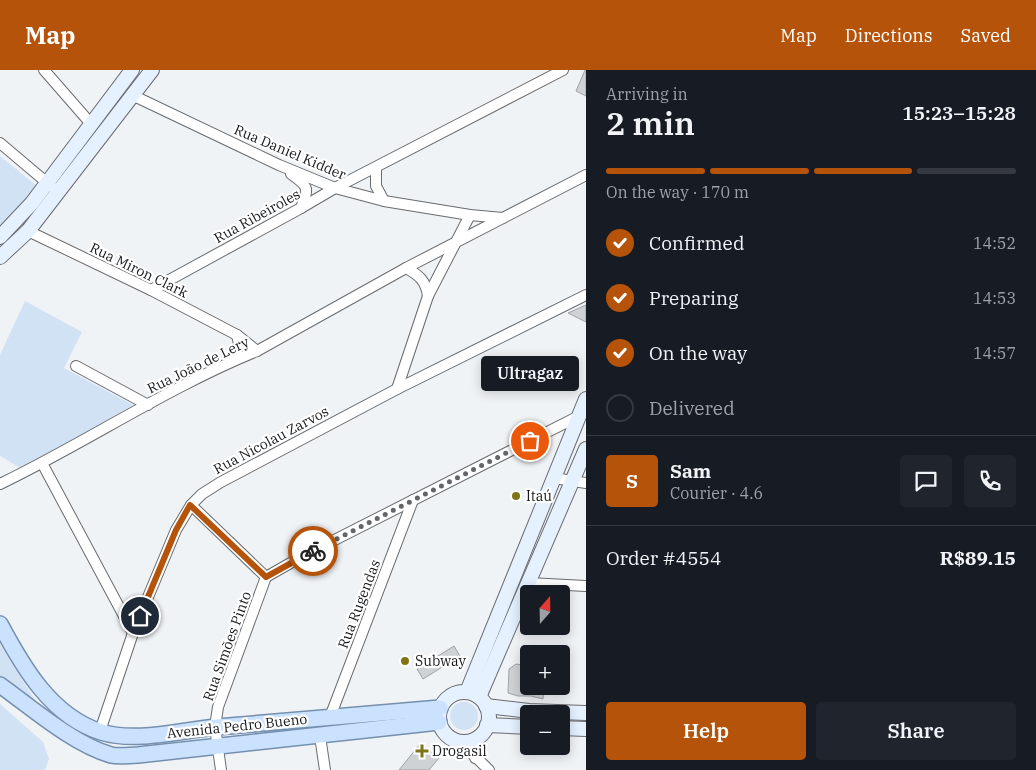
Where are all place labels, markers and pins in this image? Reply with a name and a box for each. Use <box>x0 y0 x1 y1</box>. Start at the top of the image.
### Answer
callout: Ultragaz <box>481 356 579 391</box>
pin <box>509 420 551 462</box>
place label: Itaú <box>526 487 552 505</box>
marker: Itaú <box>510 490 522 502</box>
pin <box>119 595 161 637</box>
place label: Subway <box>415 652 466 670</box>
marker: Subway <box>399 655 411 667</box>
place label: Drogasil <box>432 742 487 760</box>
marker: Drogasil <box>416 745 428 757</box>

